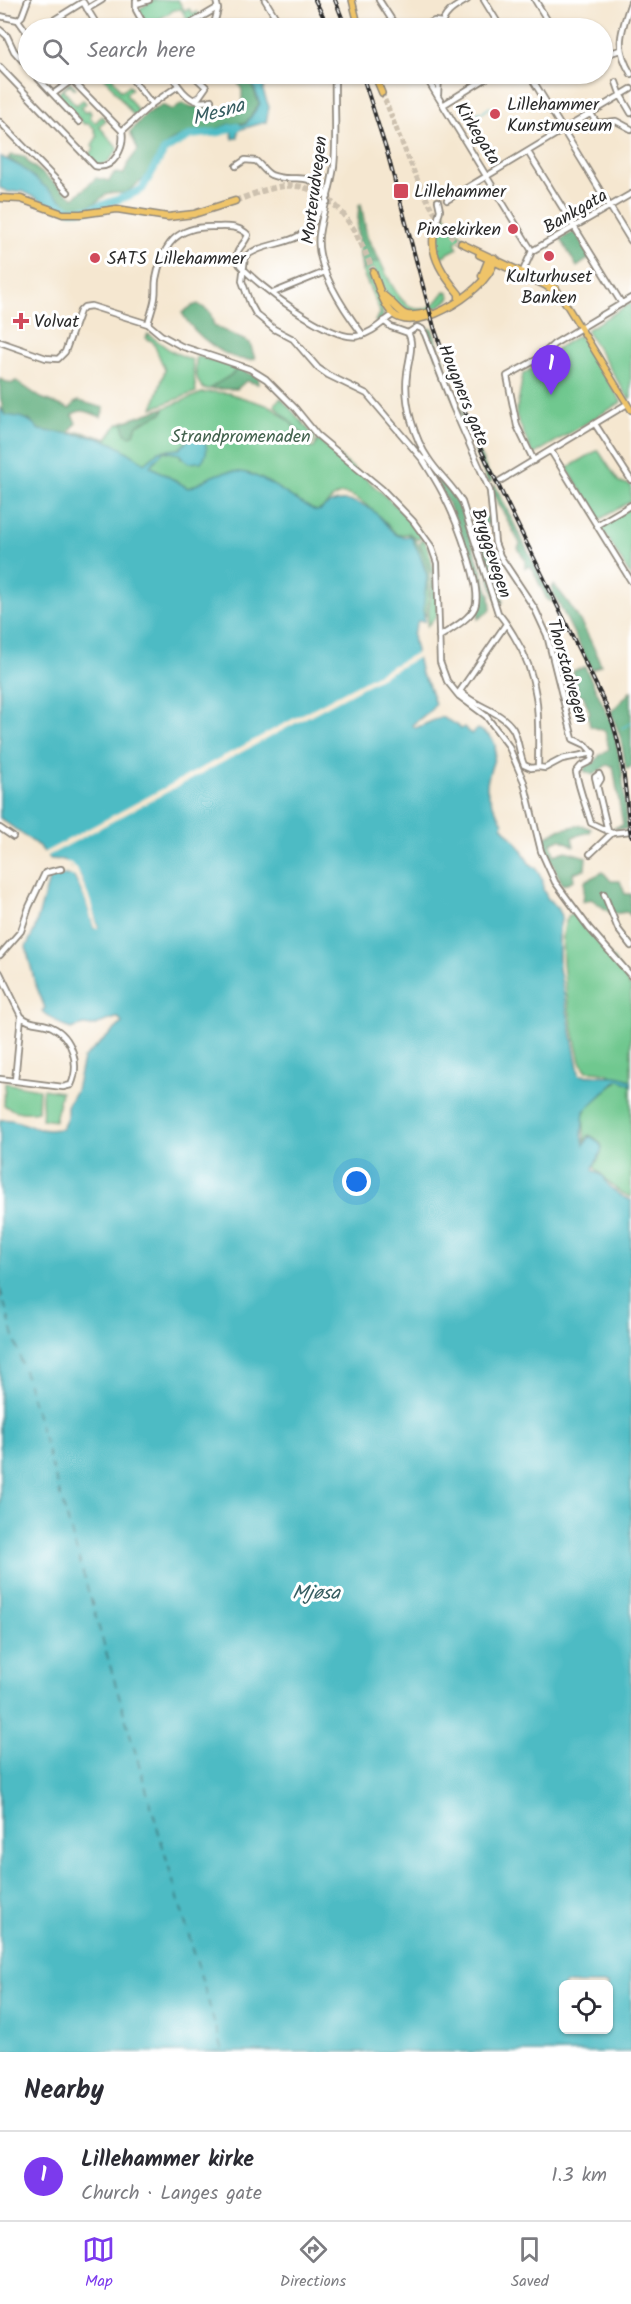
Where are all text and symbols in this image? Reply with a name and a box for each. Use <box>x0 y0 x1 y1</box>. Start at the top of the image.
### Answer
search box <box>18 18 613 84</box>
text: Search here <box>87 34 195 69</box>
icon: search <box>39 35 72 68</box>
water label: Mesna <box>189 90 250 136</box>
place label: Lillehammer Kunstmuseum <box>507 91 612 141</box>
street label: Kirkegata <box>446 97 508 171</box>
marker: Lillehammer Kunstmuseum <box>488 107 502 121</box>
street label: Morterudvegen <box>294 134 337 246</box>
place label: Lillehammer <box>414 178 507 207</box>
marker: Lillehammer <box>392 182 410 200</box>
street label: Bankgata <box>538 182 613 242</box>
place label: Pinsekirken <box>417 216 501 245</box>
marker: Pinsekirken <box>506 222 520 236</box>
place label: SATS Lillehammer <box>107 245 247 274</box>
marker: Kulturhuset Banken <box>542 249 556 263</box>
marker: SATS Lillehammer <box>88 251 102 265</box>
place label: Kulturhuset Banken <box>506 263 593 313</box>
place label: Volvat <box>34 308 80 337</box>
marker: Volvat <box>12 312 30 330</box>
street label: Hougners gate <box>429 340 496 451</box>
pin: 1 <box>532 346 570 395</box>
park label: Strandpromenaden <box>171 423 311 452</box>
street label: Bryggevegen <box>462 505 519 602</box>
street label: Thorstadvegen <box>538 616 595 727</box>
your location <box>342 1167 371 1196</box>
water label: Mjøsa <box>292 1578 342 1610</box>
map controls <box>559 1980 613 2034</box>
button: locate <box>559 1980 613 2034</box>
text: Nearby <box>24 2070 104 2112</box>
text: Lillehammer kirke <box>81 2143 254 2178</box>
text: 1 <box>40 2160 47 2192</box>
text: 1.3 km <box>551 2160 607 2192</box>
text: Church · Langes gate <box>81 2178 262 2210</box>
tab: Map <box>82 2233 115 2294</box>
tab: Directions <box>280 2233 346 2294</box>
tab: Saved <box>511 2233 549 2294</box>

